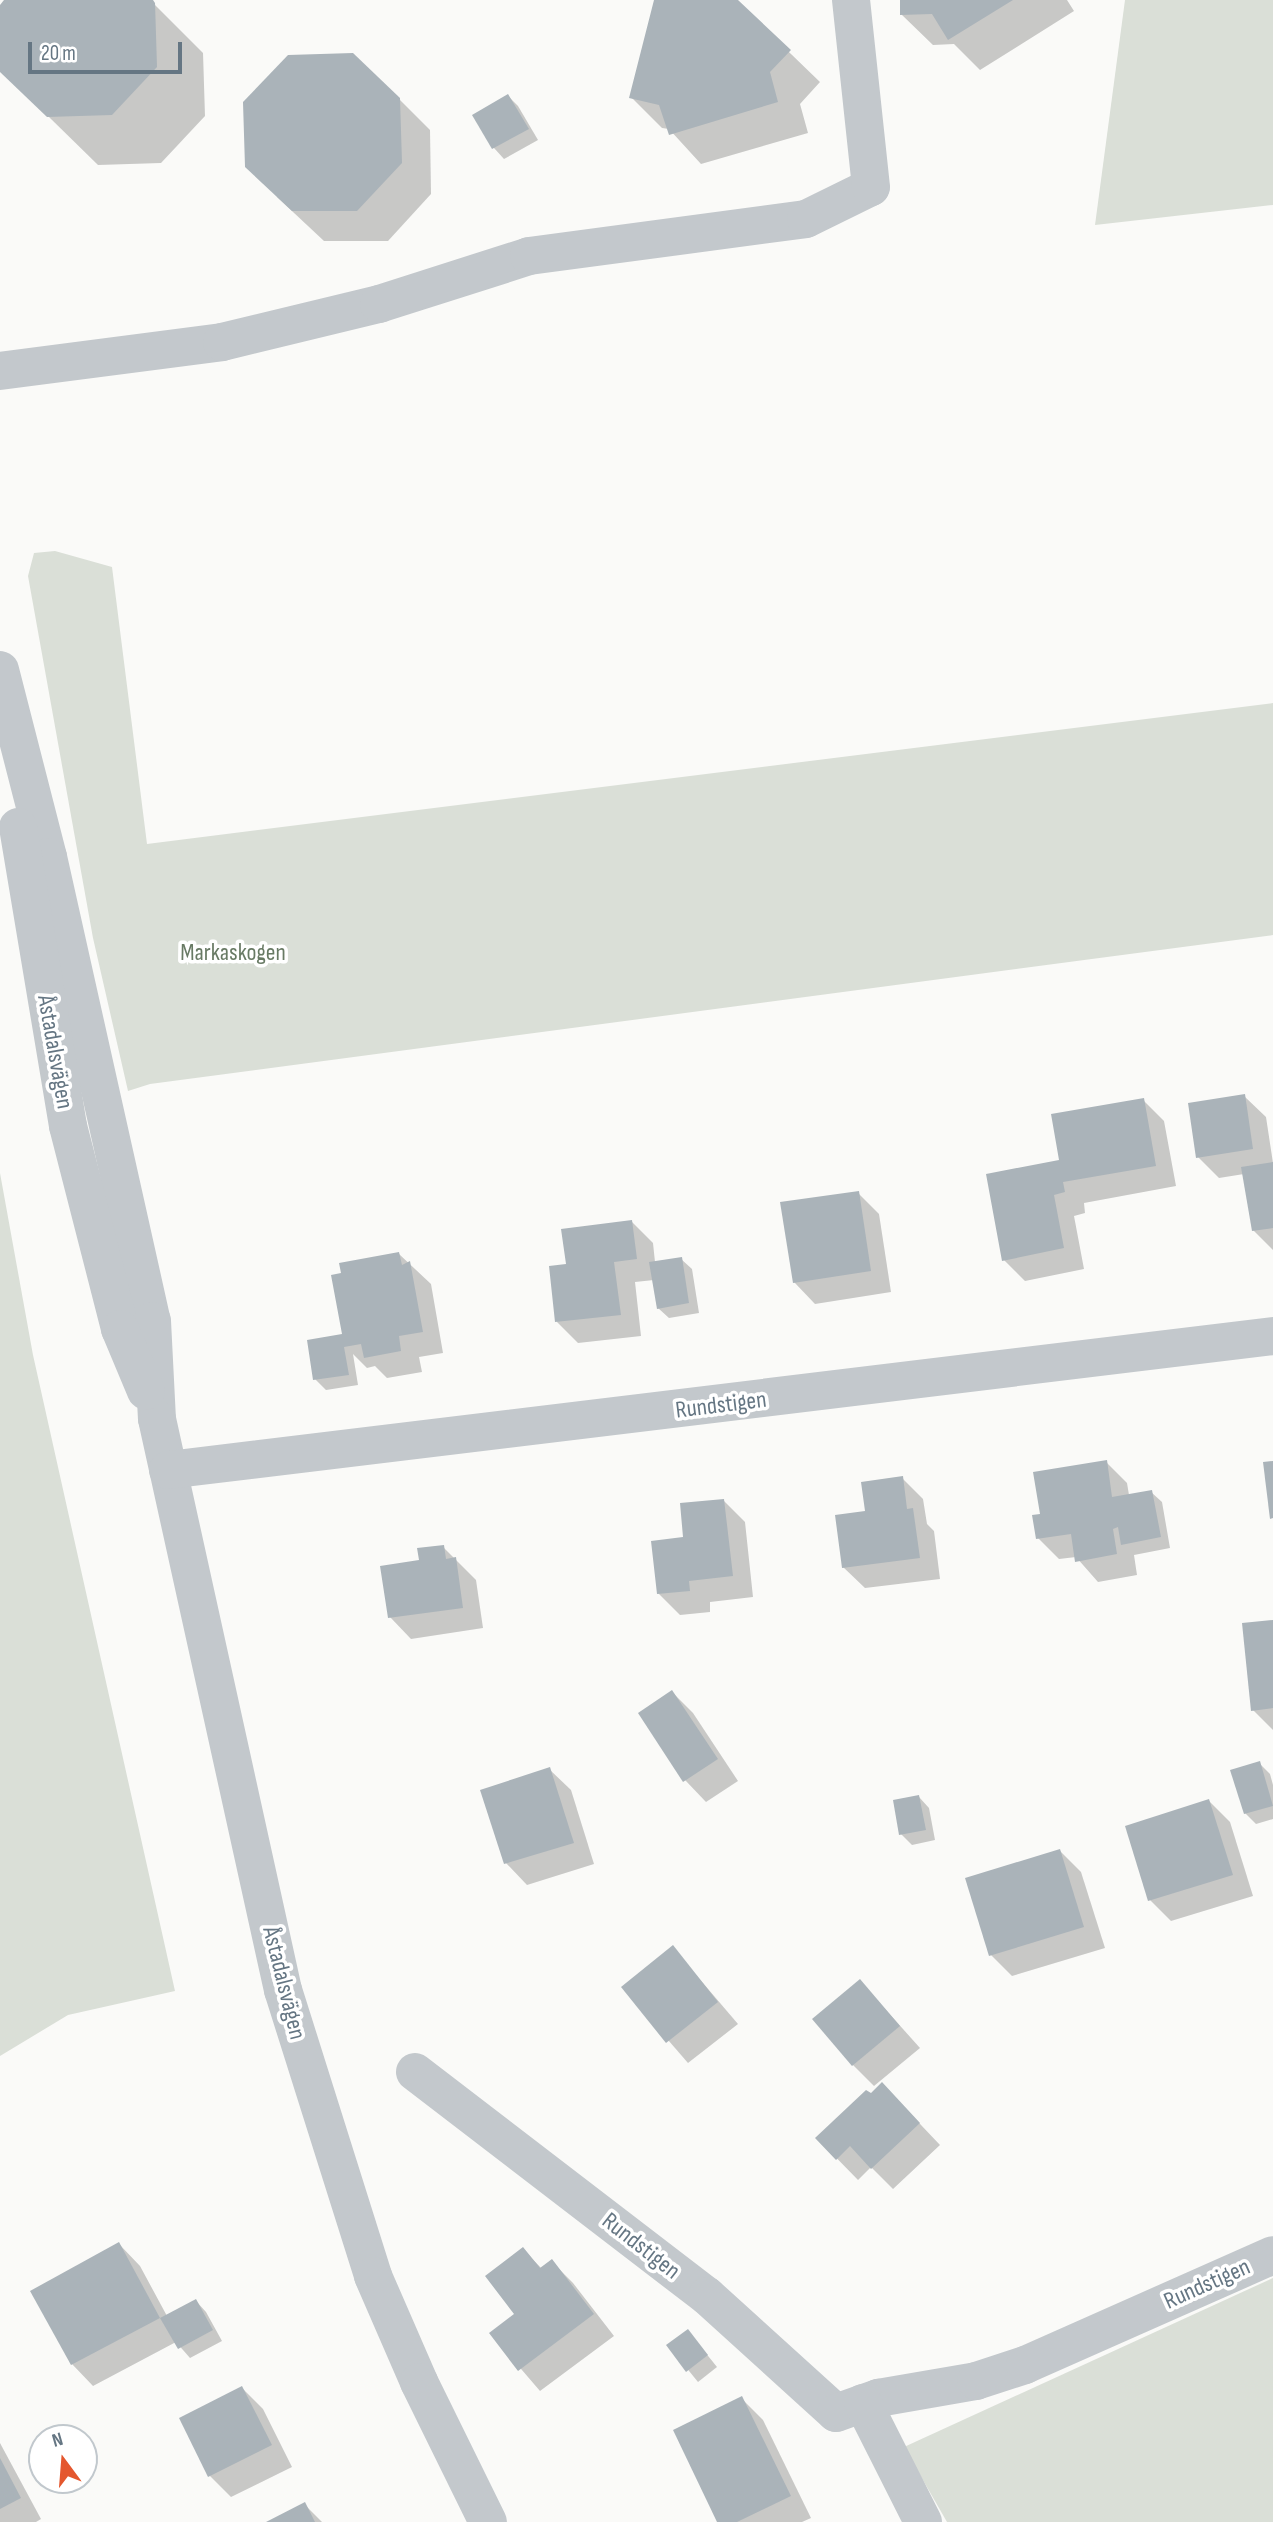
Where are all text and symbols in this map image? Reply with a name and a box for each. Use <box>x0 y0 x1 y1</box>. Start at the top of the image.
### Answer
scale bar <box>32 28 186 72</box>
text: 20 m <box>41 41 76 66</box>
park label: Markaskogen <box>180 939 286 967</box>
street label: Åstadalsvägen <box>31 993 79 1111</box>
street label: Rundstigen <box>674 1385 768 1425</box>
street label: Åstadalsvägen <box>256 1924 312 2042</box>
street label: Rundstigen <box>596 2207 686 2285</box>
street label: Rundstigen <box>1159 2252 1255 2316</box>
north arrow <box>28 2424 98 2494</box>
text: N <box>50 2428 66 2453</box>

